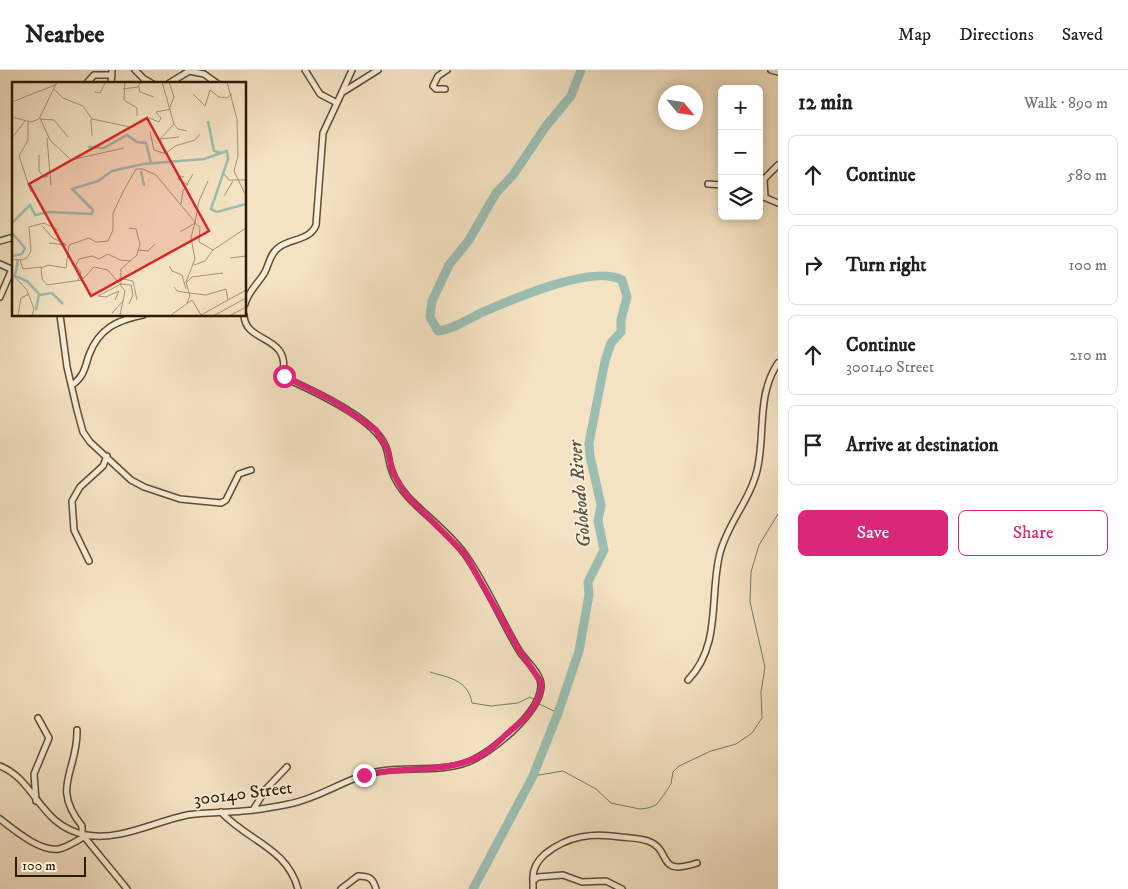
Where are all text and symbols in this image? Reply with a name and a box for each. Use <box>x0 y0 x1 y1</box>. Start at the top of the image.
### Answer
text: Nearbee <box>25 20 104 50</box>
text: Map <box>898 24 931 46</box>
text: Directions <box>959 24 1034 46</box>
text: Saved <box>1062 24 1103 46</box>
inset map <box>12 82 246 316</box>
north arrow <box>658 85 703 130</box>
map controls <box>718 85 763 220</box>
button: + <box>718 85 763 130</box>
text: 12 min <box>798 90 853 116</box>
text: Walk · 890 m <box>1024 93 1108 113</box>
button: − <box>718 130 763 175</box>
icon: ahead <box>799 161 827 189</box>
text: Continue <box>846 164 916 187</box>
text: 580 m <box>1067 165 1107 185</box>
button: layers <box>718 175 763 220</box>
icon: right <box>799 251 827 279</box>
text: Turn right <box>846 254 926 277</box>
text: 100 m <box>1069 255 1107 275</box>
text: Continue <box>846 334 916 357</box>
icon: ahead <box>799 341 827 369</box>
text: 210 m <box>1069 345 1107 365</box>
text: 300140 Street <box>846 357 934 377</box>
route start <box>273 365 296 388</box>
icon: arrive <box>799 431 827 459</box>
text: Arrive at destination <box>846 434 998 457</box>
water label: Golokodo River <box>564 437 596 549</box>
button: Save <box>798 510 948 556</box>
button: Share <box>958 510 1108 556</box>
route end <box>353 764 376 787</box>
street label: 300140 Street <box>192 777 294 811</box>
scale bar <box>15 854 86 877</box>
text: 100 m <box>22 857 56 875</box>

